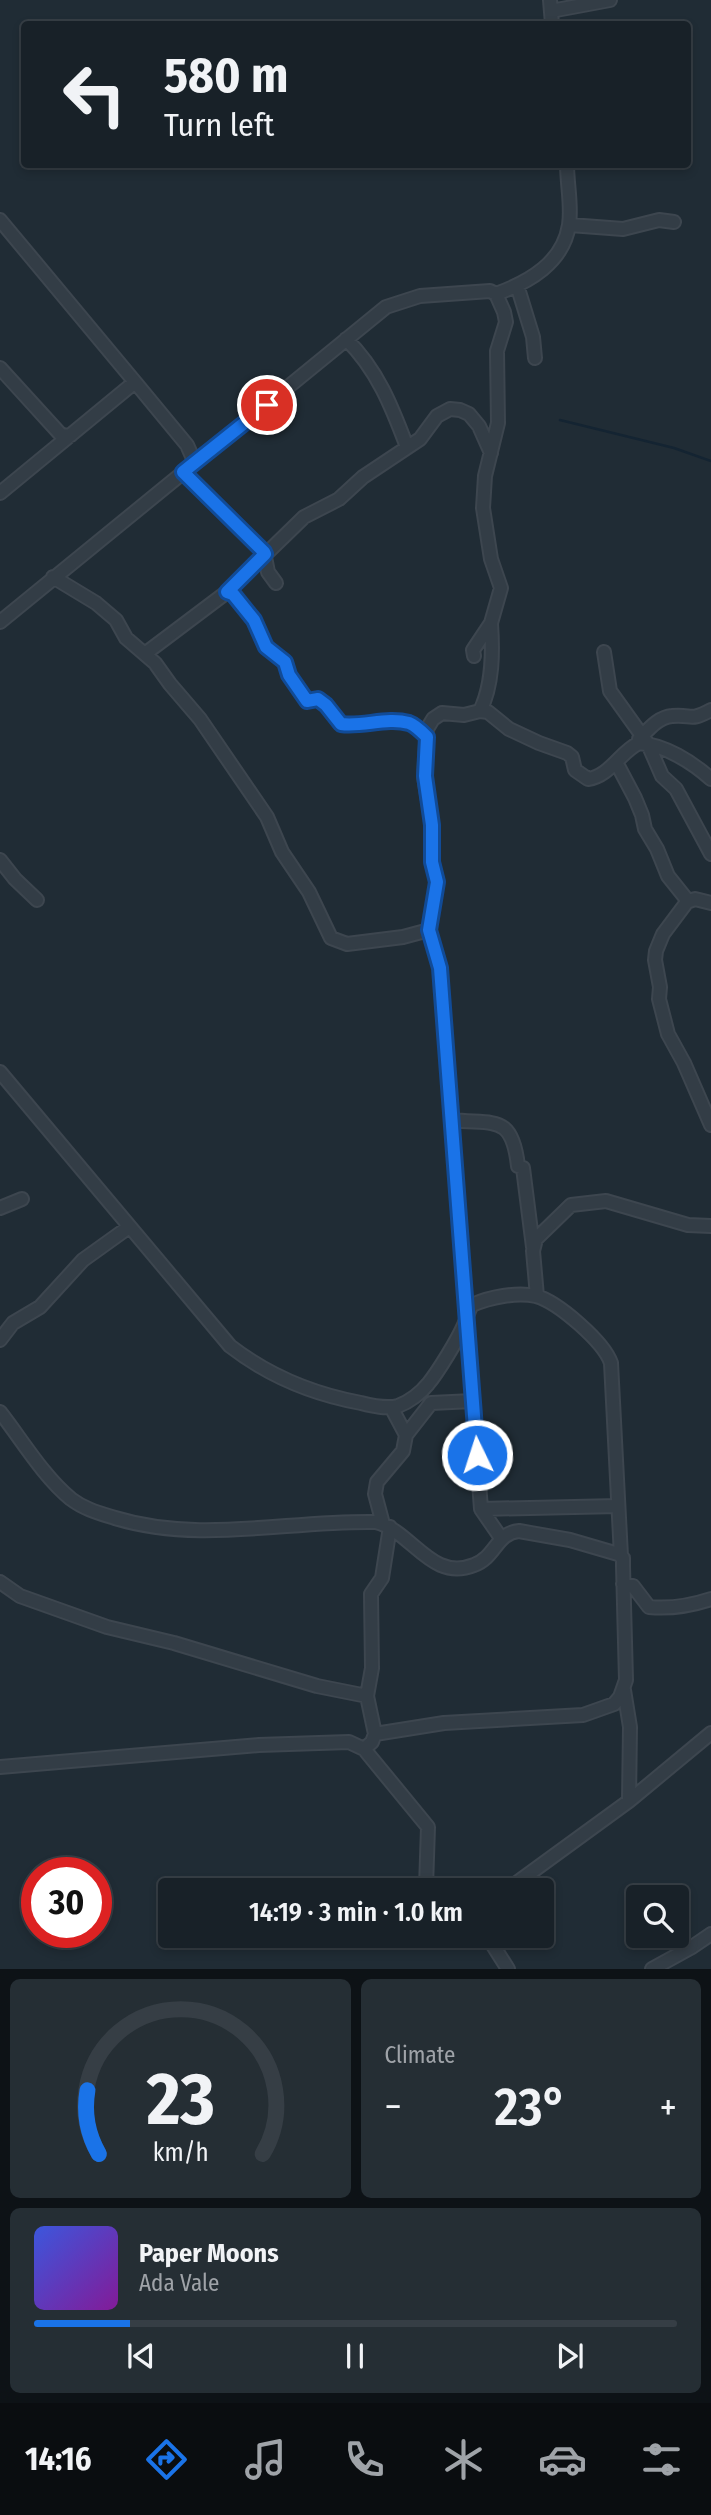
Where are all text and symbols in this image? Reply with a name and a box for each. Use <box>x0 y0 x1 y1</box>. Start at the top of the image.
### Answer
text: 580 m <box>164 46 288 105</box>
icon: left <box>49 49 140 140</box>
text: Turn left <box>164 106 274 144</box>
pin <box>237 375 297 435</box>
icon: arrive <box>248 386 286 424</box>
position arrow <box>440 1418 514 1492</box>
speed limit sign: 30 <box>21 1857 112 1948</box>
map controls <box>626 1885 689 1948</box>
button: search <box>626 1885 689 1948</box>
text: 14:19 · 3 min · 1.0 km <box>249 1897 463 1928</box>
text: Climate <box>385 2041 455 2069</box>
text: 23 <box>145 2057 214 2144</box>
text: 23° <box>494 2076 567 2139</box>
text: − <box>385 2084 402 2130</box>
text: + <box>660 2084 677 2130</box>
text: km/h <box>152 2138 208 2168</box>
text: Paper Moons <box>139 2238 279 2269</box>
text: Ada Vale <box>139 2269 219 2297</box>
icon: previous <box>122 2337 160 2375</box>
icon: pause <box>336 2337 374 2375</box>
icon: next <box>551 2337 589 2375</box>
icon: directions <box>142 2435 191 2484</box>
icon: music <box>241 2435 290 2484</box>
icon: phone <box>340 2435 389 2484</box>
icon: climate <box>439 2435 488 2484</box>
icon: car <box>538 2435 587 2484</box>
icon: filters <box>637 2435 686 2484</box>
text: 14:16 <box>25 2440 92 2478</box>

